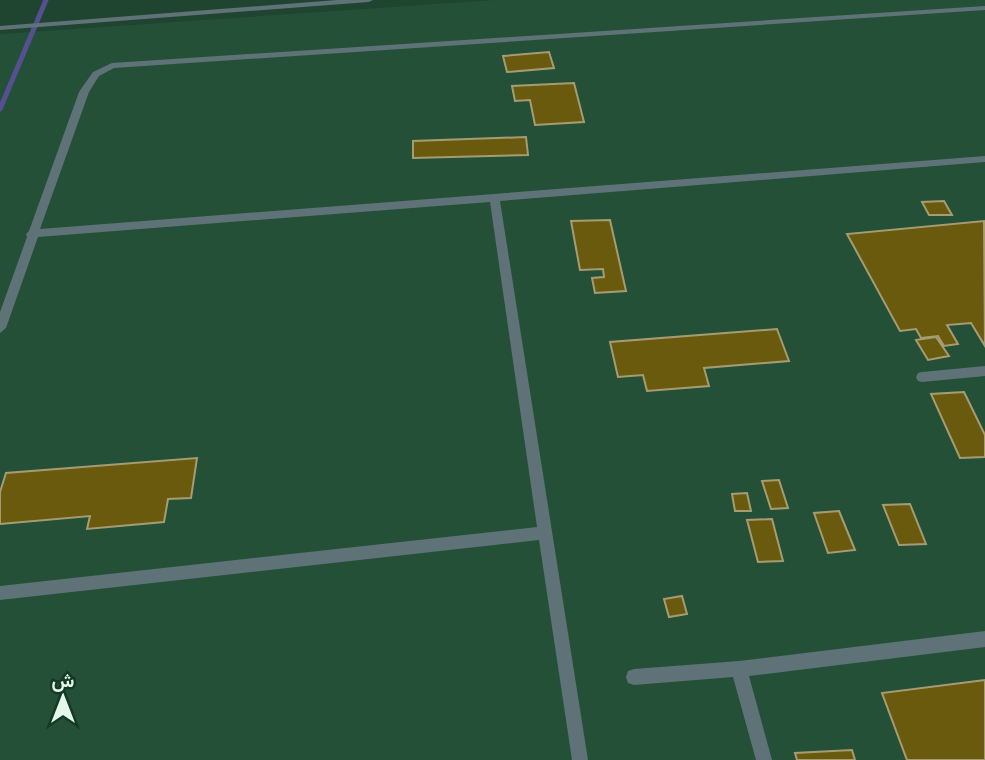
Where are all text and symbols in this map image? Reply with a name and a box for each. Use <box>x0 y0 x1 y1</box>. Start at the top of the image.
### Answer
north arrow <box>28 662 98 732</box>
text: ش <box>52 669 75 692</box>

